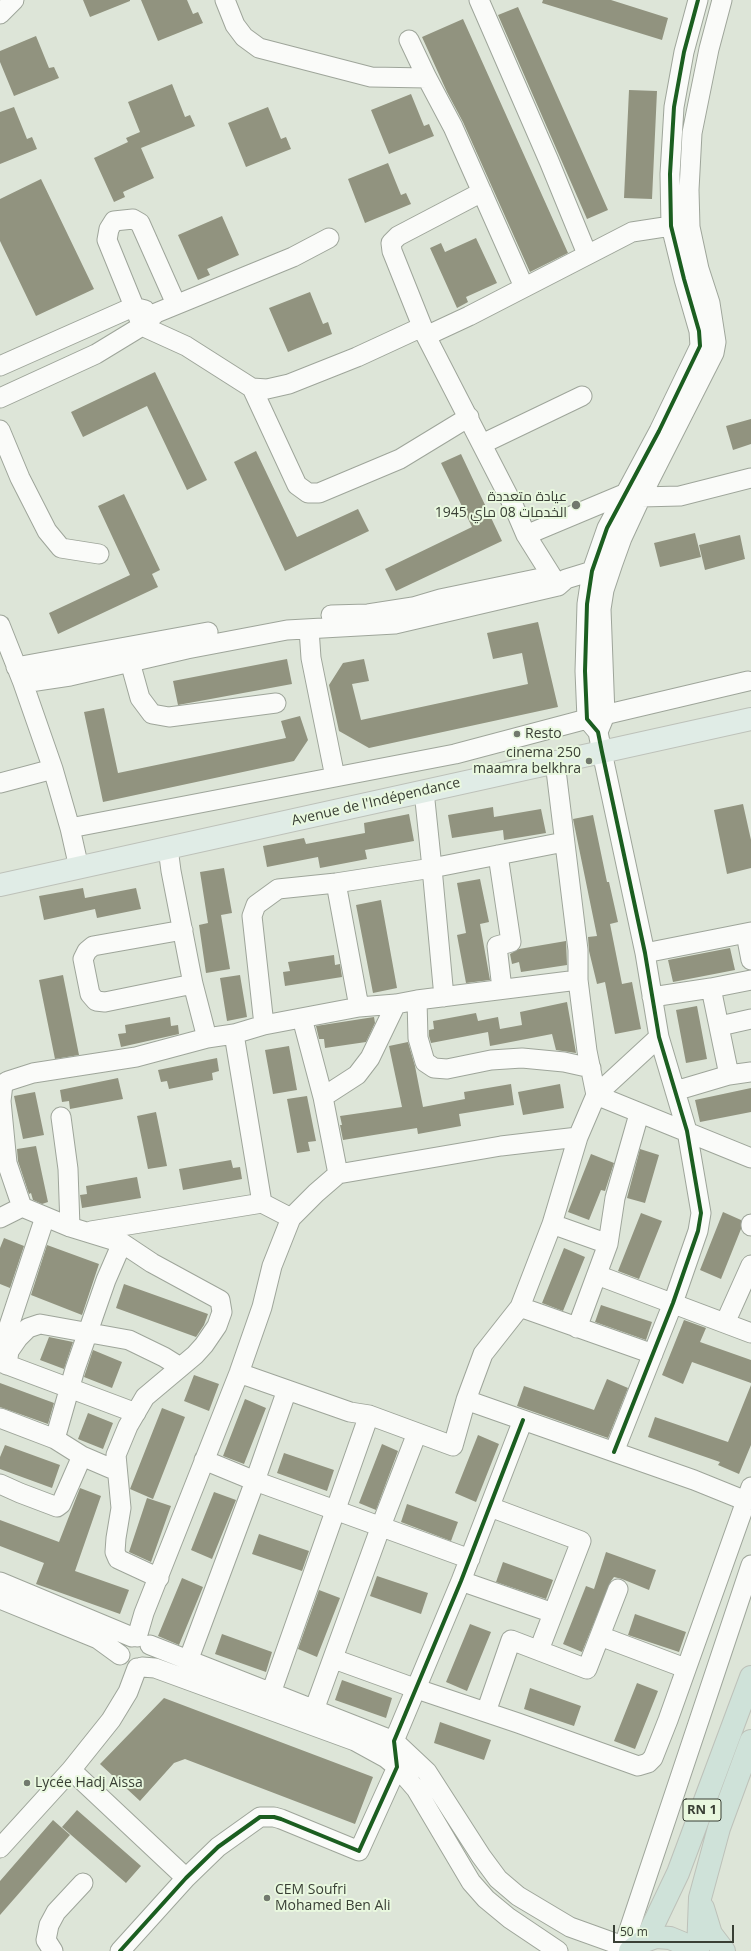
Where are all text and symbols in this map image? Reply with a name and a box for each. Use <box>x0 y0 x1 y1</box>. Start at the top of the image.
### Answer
place label: عيادة متعددة الخدمات 08 ماي 1945 <box>435 489 567 522</box>
marker: عيادة متعددة الخدمات 08 ماي 1945 <box>570 499 582 511</box>
place label: Resto <box>525 726 562 742</box>
marker: Resto <box>512 729 522 739</box>
place label: cinema 250 maamra belkhra <box>473 745 581 778</box>
marker: cinema 250 maamra belkhra <box>584 756 594 766</box>
street label: Avenue de l'Indépendance <box>290 774 462 830</box>
place label: Lycée Hadj Aissa <box>35 1775 143 1791</box>
marker: Lycée Hadj Aissa <box>22 1778 32 1788</box>
road number: RN 1 <box>683 1799 721 1821</box>
place label: CEM Soufri Mohamed Ben Ali <box>275 1882 390 1914</box>
marker: CEM Soufri Mohamed Ben Ali <box>262 1893 272 1903</box>
scale bar <box>615 1917 736 1943</box>
text: 50 m <box>620 1923 648 1940</box>

